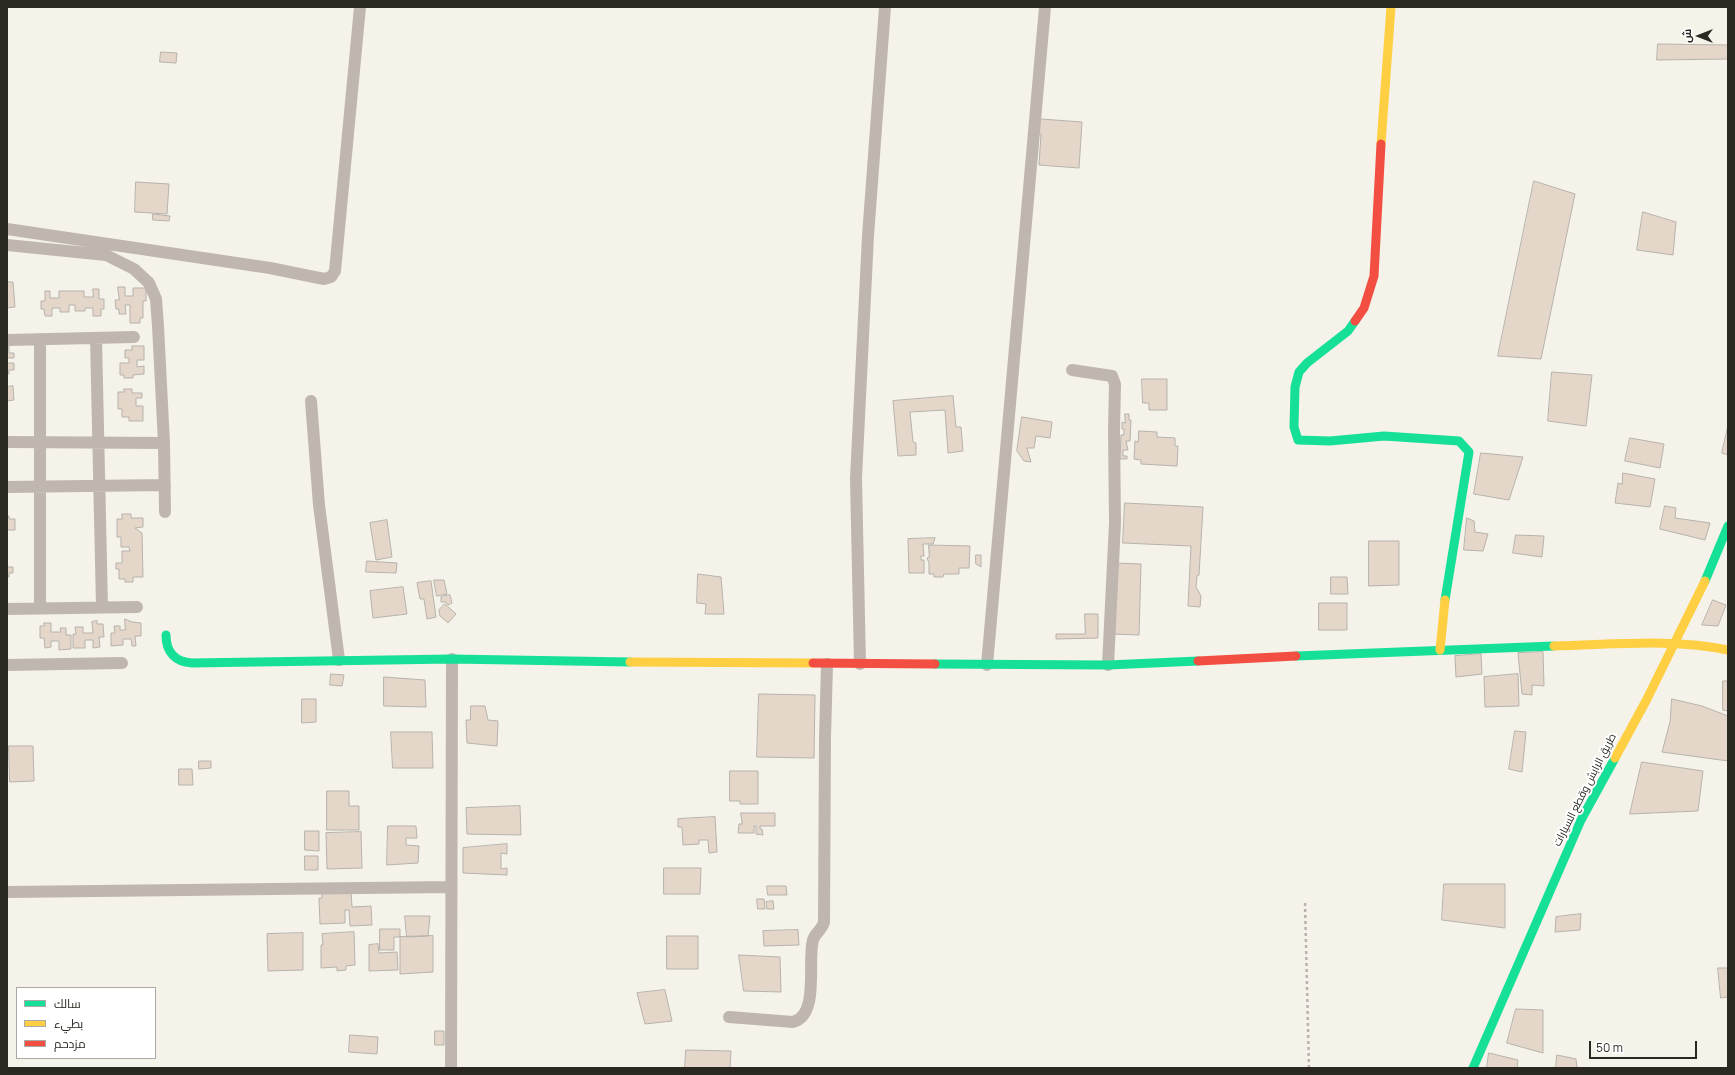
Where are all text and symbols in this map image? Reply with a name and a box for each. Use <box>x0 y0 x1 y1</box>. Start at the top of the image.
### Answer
north arrow <box>1679 16 1719 56</box>
text: ش <box>1679 29 1694 43</box>
street label: طريق الرابش وقطع السيارات <box>1551 731 1619 849</box>
legend <box>16 987 156 1059</box>
text: سالك <box>54 995 81 1012</box>
text: بطيء <box>54 1015 83 1032</box>
scale bar <box>1591 1033 1699 1059</box>
text: مزدحم <box>54 1035 86 1052</box>
text: 50 m <box>1596 1039 1623 1056</box>

